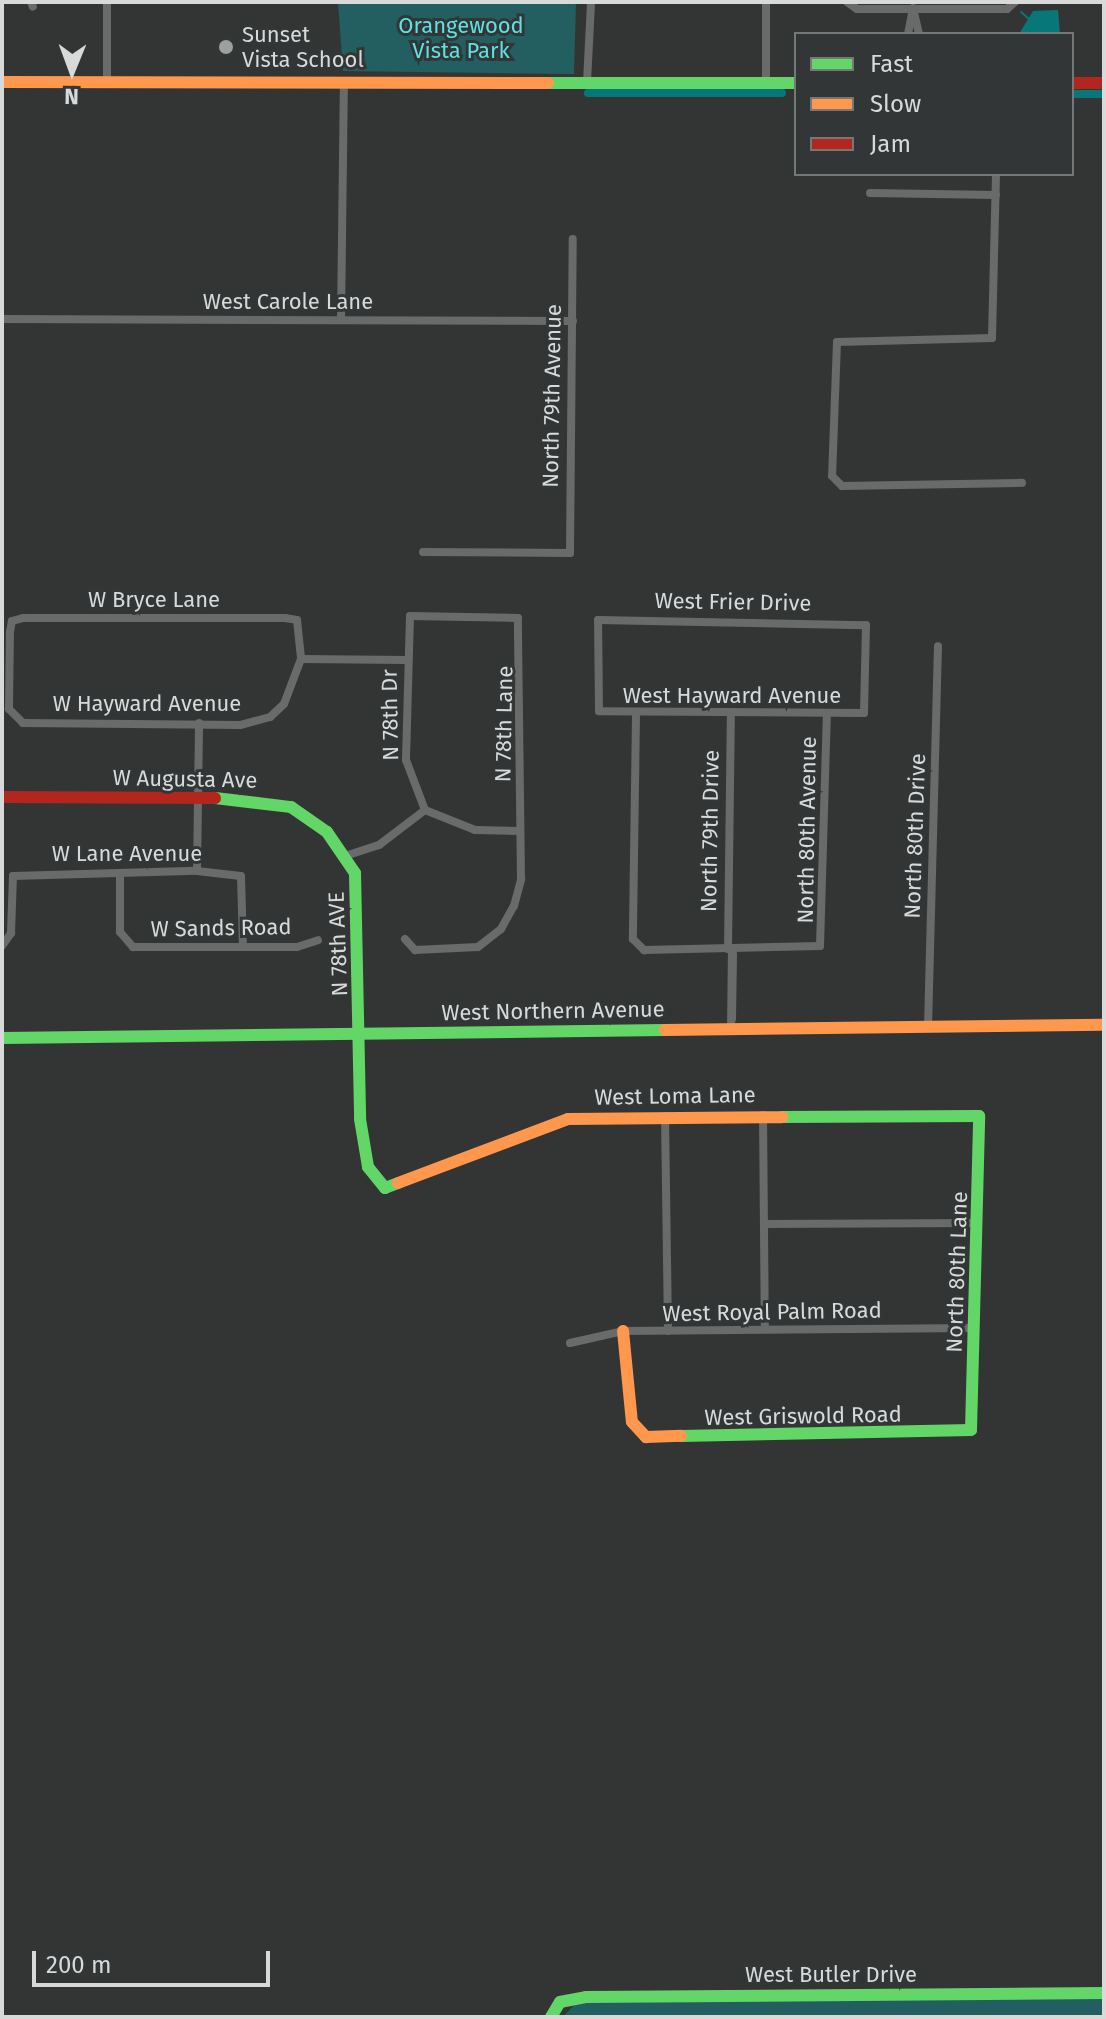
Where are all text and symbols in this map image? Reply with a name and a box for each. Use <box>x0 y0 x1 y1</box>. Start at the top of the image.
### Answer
park label: Orangewood Vista Park <box>398 12 524 64</box>
place label: Sunset Vista School <box>242 21 364 72</box>
north arrow <box>32 32 112 112</box>
legend <box>794 32 1074 176</box>
marker: Sunset Vista School <box>217 38 235 56</box>
text: Fast <box>870 50 913 78</box>
text: N <box>64 83 79 110</box>
text: Slow <box>870 90 921 118</box>
text: Jam <box>870 130 911 158</box>
street label: West Carole Lane <box>203 289 373 315</box>
street label: North 79th Avenue <box>537 304 567 488</box>
street label: W Bryce Lane <box>88 587 220 613</box>
street label: West Frier Drive <box>654 587 812 617</box>
street label: N 78th Lane <box>490 666 518 782</box>
street label: N 78th Dr <box>376 669 404 761</box>
street label: West Hayward Avenue <box>623 683 841 709</box>
street label: W Hayward Avenue <box>53 691 241 717</box>
street label: North 80th Avenue <box>792 736 822 924</box>
street label: North 79th Drive <box>695 750 725 912</box>
street label: North 80th Drive <box>899 753 931 919</box>
street label: W Augusta Ave <box>112 765 258 793</box>
street label: W Lane Avenue <box>52 841 202 867</box>
street label: N 78th AVE <box>323 891 353 997</box>
street label: W Sands Road <box>150 914 292 942</box>
street label: West Northern Avenue <box>441 996 665 1026</box>
street label: West Loma Lane <box>594 1081 756 1111</box>
street label: North 80th Lane <box>941 1191 973 1353</box>
street label: West Royal Palm Road <box>662 1297 882 1327</box>
street label: West Griswold Road <box>704 1401 902 1431</box>
scale bar <box>36 1935 274 1985</box>
text: 200 m <box>46 1951 112 1979</box>
street label: West Butler Drive <box>745 1962 917 1988</box>

